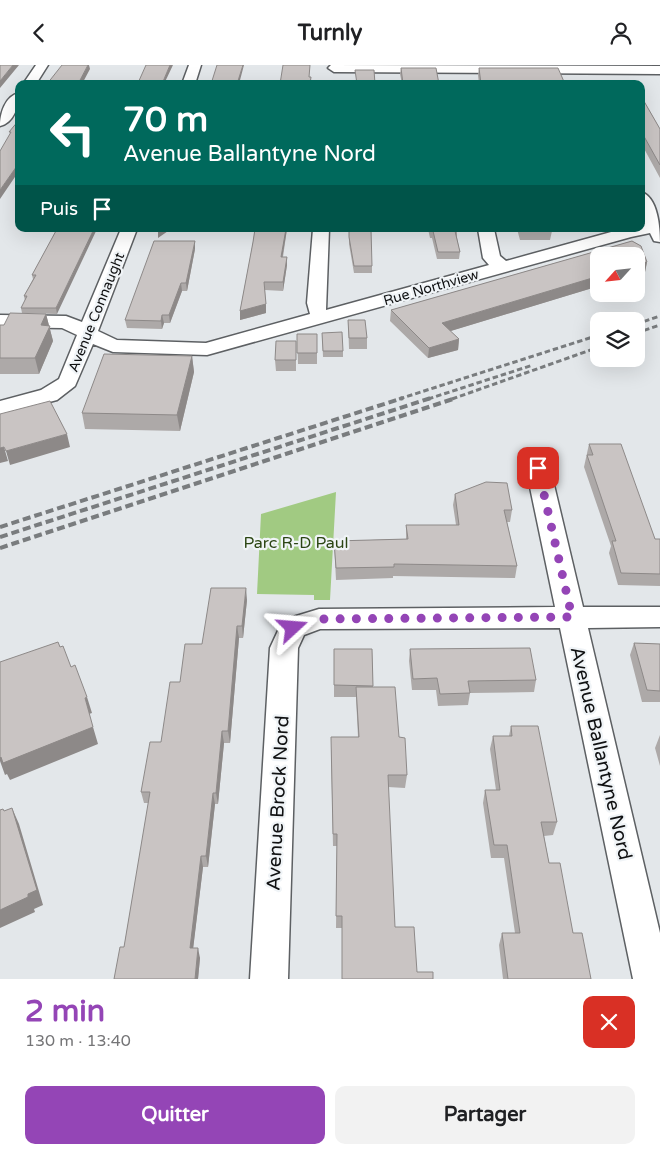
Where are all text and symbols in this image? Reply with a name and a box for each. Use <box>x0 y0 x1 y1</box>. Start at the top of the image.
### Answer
icon: back <box>25 19 53 47</box>
icon: person <box>607 19 635 47</box>
text: Turnly <box>298 20 362 46</box>
text: 70 m <box>123 99 208 141</box>
icon: left <box>40 100 105 165</box>
text: Avenue Ballantyne Nord <box>123 141 376 167</box>
icon: arrive <box>88 195 116 223</box>
text: Puis <box>40 198 78 220</box>
north arrow <box>590 247 645 303</box>
map controls <box>590 247 645 367</box>
street label: Avenue Connaught <box>65 249 129 375</box>
street label: Rue Northview <box>381 266 481 309</box>
button: layers <box>590 312 645 367</box>
pin <box>517 447 559 489</box>
icon: arrive <box>524 454 552 482</box>
park label: Parc R-D Paul <box>244 533 349 553</box>
position arrow <box>266 601 318 653</box>
street label: Avenue Ballantyne Nord <box>566 644 636 862</box>
street label: Avenue Brock Nord <box>262 715 294 891</box>
text: 2 min <box>25 993 105 1030</box>
button: close <box>583 996 635 1048</box>
text: 130 m · 13:40 <box>25 1031 131 1051</box>
button: Quitter <box>25 1086 325 1144</box>
button: Partager <box>335 1086 635 1144</box>

